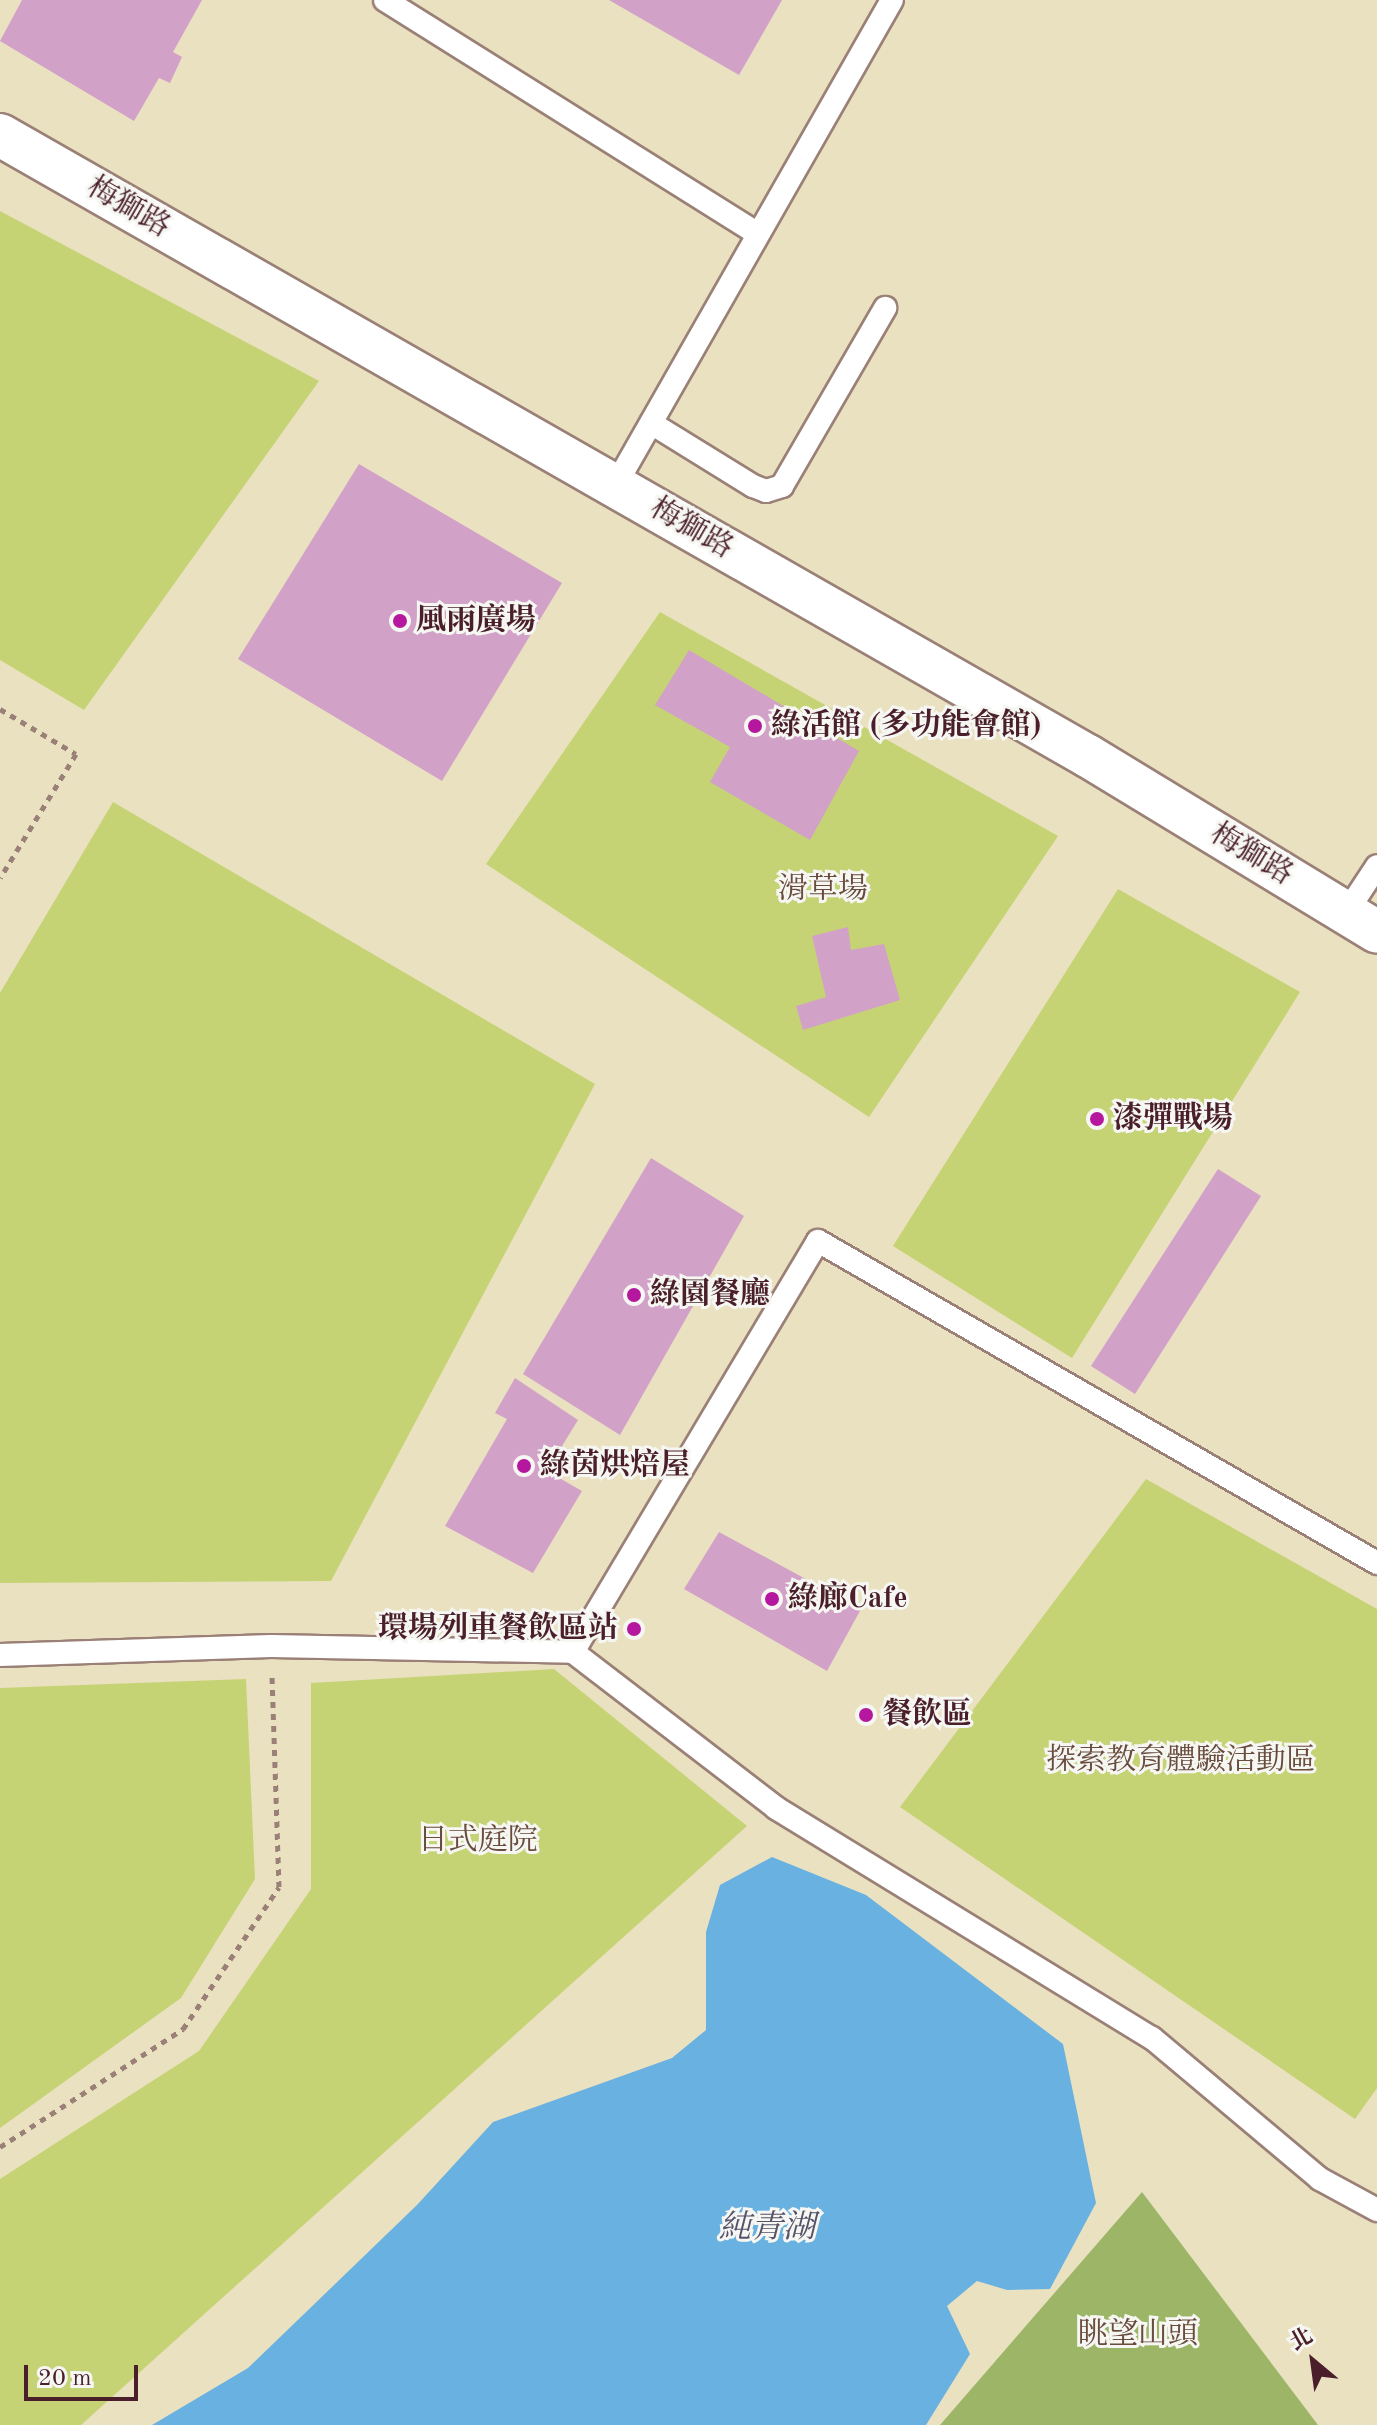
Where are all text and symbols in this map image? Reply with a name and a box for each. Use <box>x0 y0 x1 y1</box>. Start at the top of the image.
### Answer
street label: 梅獅路 <box>80 170 176 246</box>
street label: 梅獅路 <box>643 491 739 567</box>
place label: 風雨廣場 <box>416 603 536 639</box>
marker: 風雨廣場 <box>391 612 409 630</box>
place label: 綠活館 (多功能會館) <box>771 708 1042 744</box>
marker: 綠活館 (多功能會館) <box>746 717 764 735</box>
street label: 梅獅路 <box>1203 816 1299 894</box>
park label: 滑草場 <box>778 872 868 908</box>
place label: 漆彈戰場 <box>1113 1101 1233 1137</box>
marker: 漆彈戰場 <box>1088 1110 1106 1128</box>
place label: 綠園餐廳 <box>650 1277 770 1313</box>
marker: 綠園餐廳 <box>625 1286 643 1304</box>
place label: 綠茵烘焙屋 <box>540 1448 690 1484</box>
marker: 綠茵烘焙屋 <box>515 1457 533 1475</box>
place label: 綠廊Cafe <box>788 1581 908 1617</box>
marker: 綠廊Cafe <box>763 1590 781 1608</box>
place label: 環場列車餐飲區站 <box>378 1611 618 1647</box>
marker: 環場列車餐飲區站 <box>625 1620 643 1638</box>
place label: 餐飲區 <box>882 1697 972 1733</box>
marker: 餐飲區 <box>857 1706 875 1724</box>
park label: 探索教育體驗活動區 <box>1046 1743 1316 1779</box>
park label: 日式庭院 <box>418 1823 538 1859</box>
water label: 純青湖 <box>719 2210 815 2248</box>
park label: 眺望山頭 <box>1078 2317 1198 2353</box>
north arrow <box>1273 2321 1353 2401</box>
text: 北 <box>1286 2325 1316 2355</box>
scale bar <box>28 2349 142 2399</box>
text: 20 m <box>38 2367 92 2391</box>

